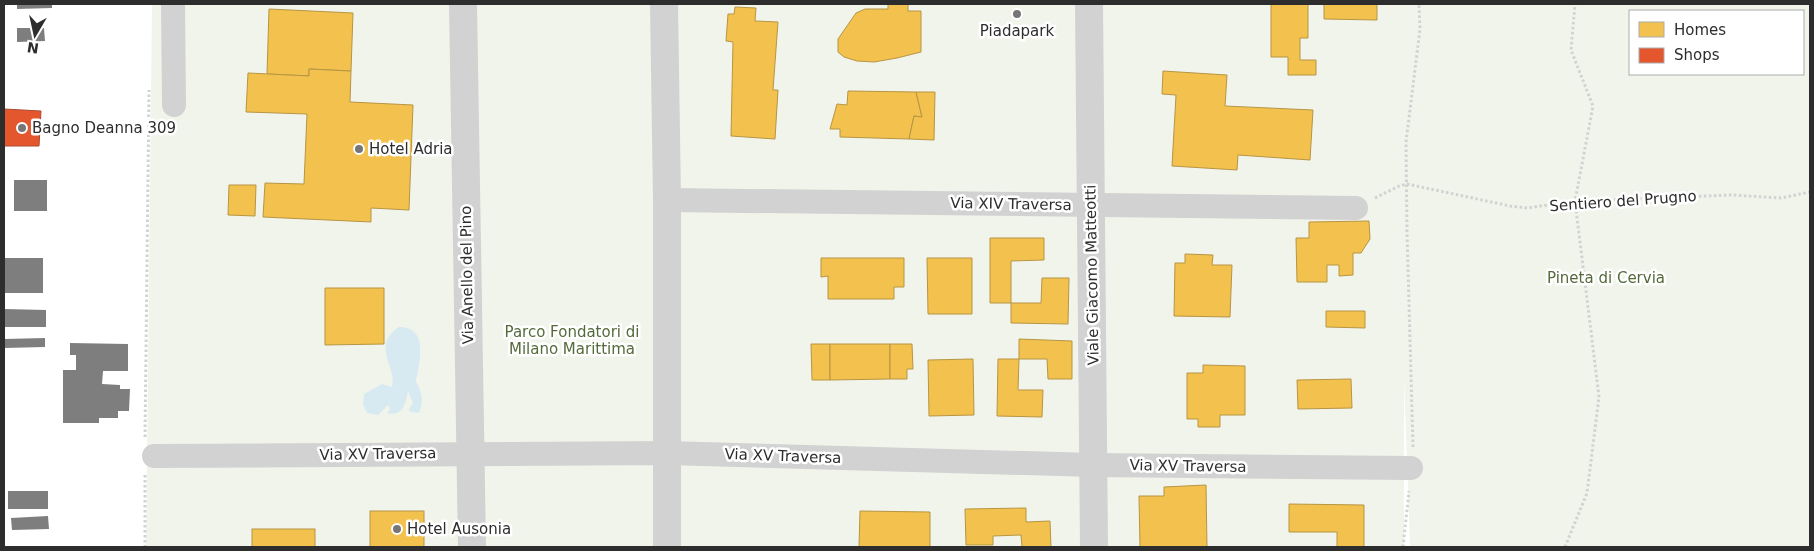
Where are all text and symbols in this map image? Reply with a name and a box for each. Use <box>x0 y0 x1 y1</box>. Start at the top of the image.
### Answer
marker: Piadapark <box>1011 8 1023 20</box>
north arrow <box>10 10 60 60</box>
legend <box>1629 10 1804 75</box>
text: Homes <box>1674 21 1726 39</box>
place label: Piadapark <box>980 22 1054 40</box>
text: N <box>26 39 40 57</box>
text: Shops <box>1674 46 1720 64</box>
place label: Bagno Deanna 309 <box>32 119 176 137</box>
marker: Bagno Deanna 309 <box>16 122 28 134</box>
place label: Hotel Adria <box>369 140 453 158</box>
marker: Hotel Adria <box>353 143 365 155</box>
street label: Viale Giacomo Matteotti <box>1081 185 1103 365</box>
street label: Sentiero del Prugno <box>1549 187 1697 215</box>
street label: Via XIV Traversa <box>950 194 1072 214</box>
street label: Via Anello del Pino <box>457 206 477 344</box>
park label: Pineta di Cervia <box>1547 269 1665 287</box>
park label: Parco Fondatori di Milano Marittima <box>505 323 639 358</box>
street label: Via XV Traversa <box>319 444 437 464</box>
street label: Via XV Traversa <box>724 445 842 467</box>
street label: Via XV Traversa <box>1129 456 1247 476</box>
place label: Hotel Ausonia <box>407 520 511 538</box>
marker: Hotel Ausonia <box>391 523 403 535</box>

